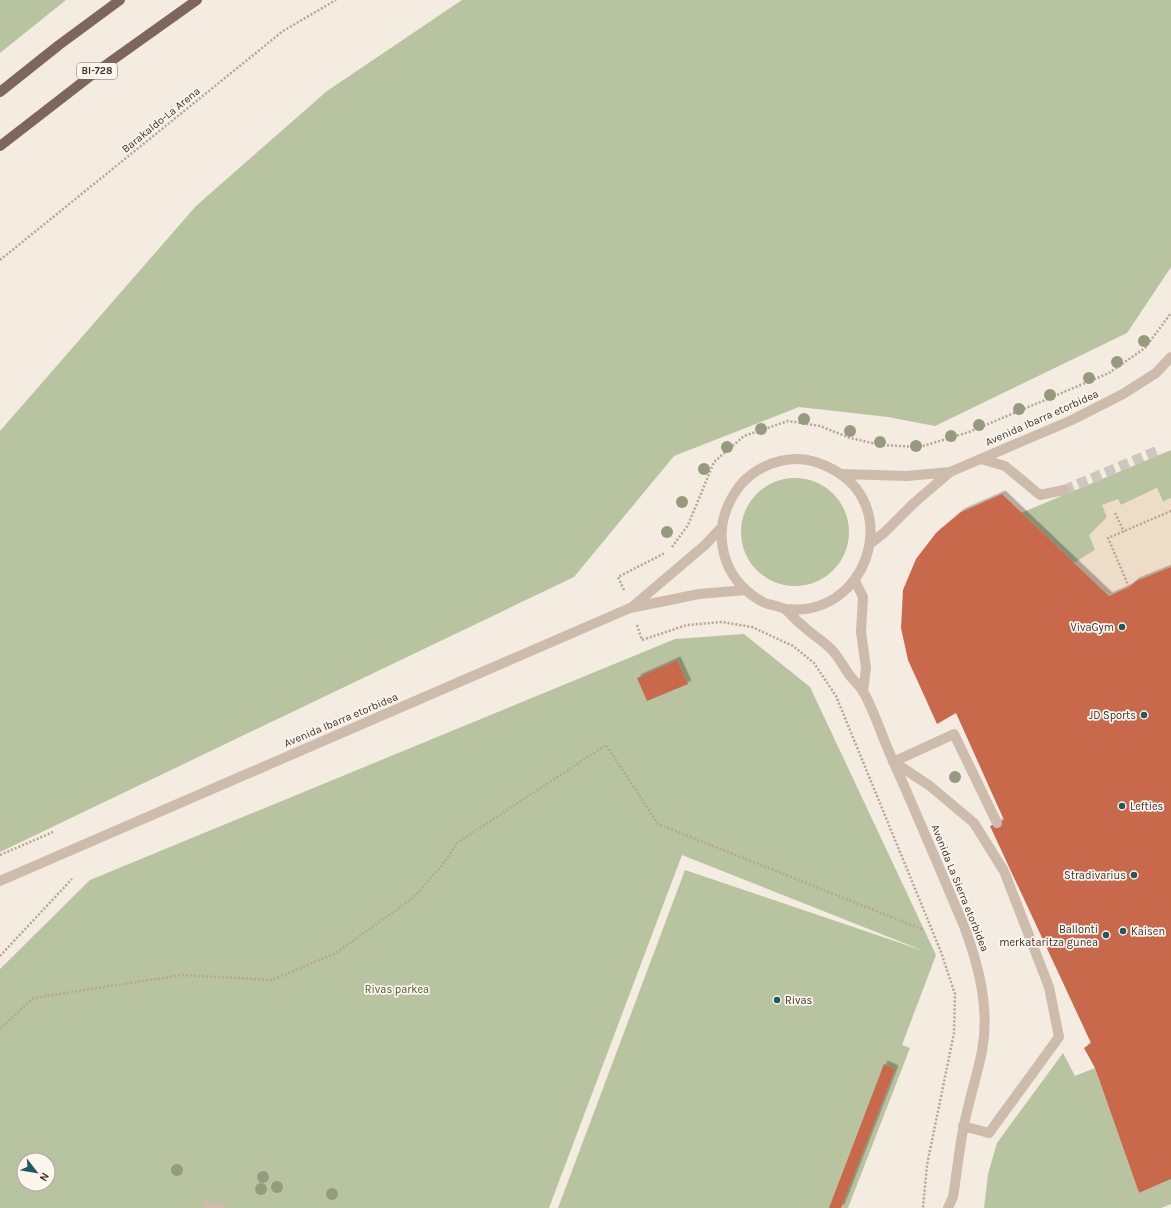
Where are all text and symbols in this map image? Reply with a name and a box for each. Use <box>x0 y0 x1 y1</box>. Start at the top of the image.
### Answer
road number: BI-728 <box>77 63 117 79</box>
street label: Barakaldo-La Arena <box>119 84 203 156</box>
street label: Avenida Ibarra etorbidea <box>983 387 1101 449</box>
place label: VivaGym <box>1070 621 1114 634</box>
marker: VivaGym <box>1117 622 1127 632</box>
street label: Avenida Ibarra etorbidea <box>282 690 400 750</box>
place label: JD Sports <box>1089 709 1136 722</box>
marker: JD Sports <box>1139 710 1149 720</box>
place label: Lefties <box>1130 800 1164 813</box>
marker: Lefties <box>1117 801 1127 811</box>
street label: Avenida La Sierra etorbidea <box>928 822 992 954</box>
place label: Stradivarius <box>1064 869 1126 882</box>
marker: Stradivarius <box>1129 870 1139 880</box>
place label: Ballonti merkataritza gunea <box>999 923 1098 949</box>
place label: Kaisen <box>1131 925 1165 938</box>
marker: Kaisen <box>1118 926 1128 936</box>
marker: Ballonti merkataritza gunea <box>1101 930 1111 940</box>
park label: Rivas parkea <box>365 983 429 996</box>
place label: Rivas <box>785 994 813 1007</box>
marker: Rivas <box>772 995 782 1005</box>
north arrow <box>16 1152 56 1192</box>
text: N <box>37 1170 52 1184</box>

